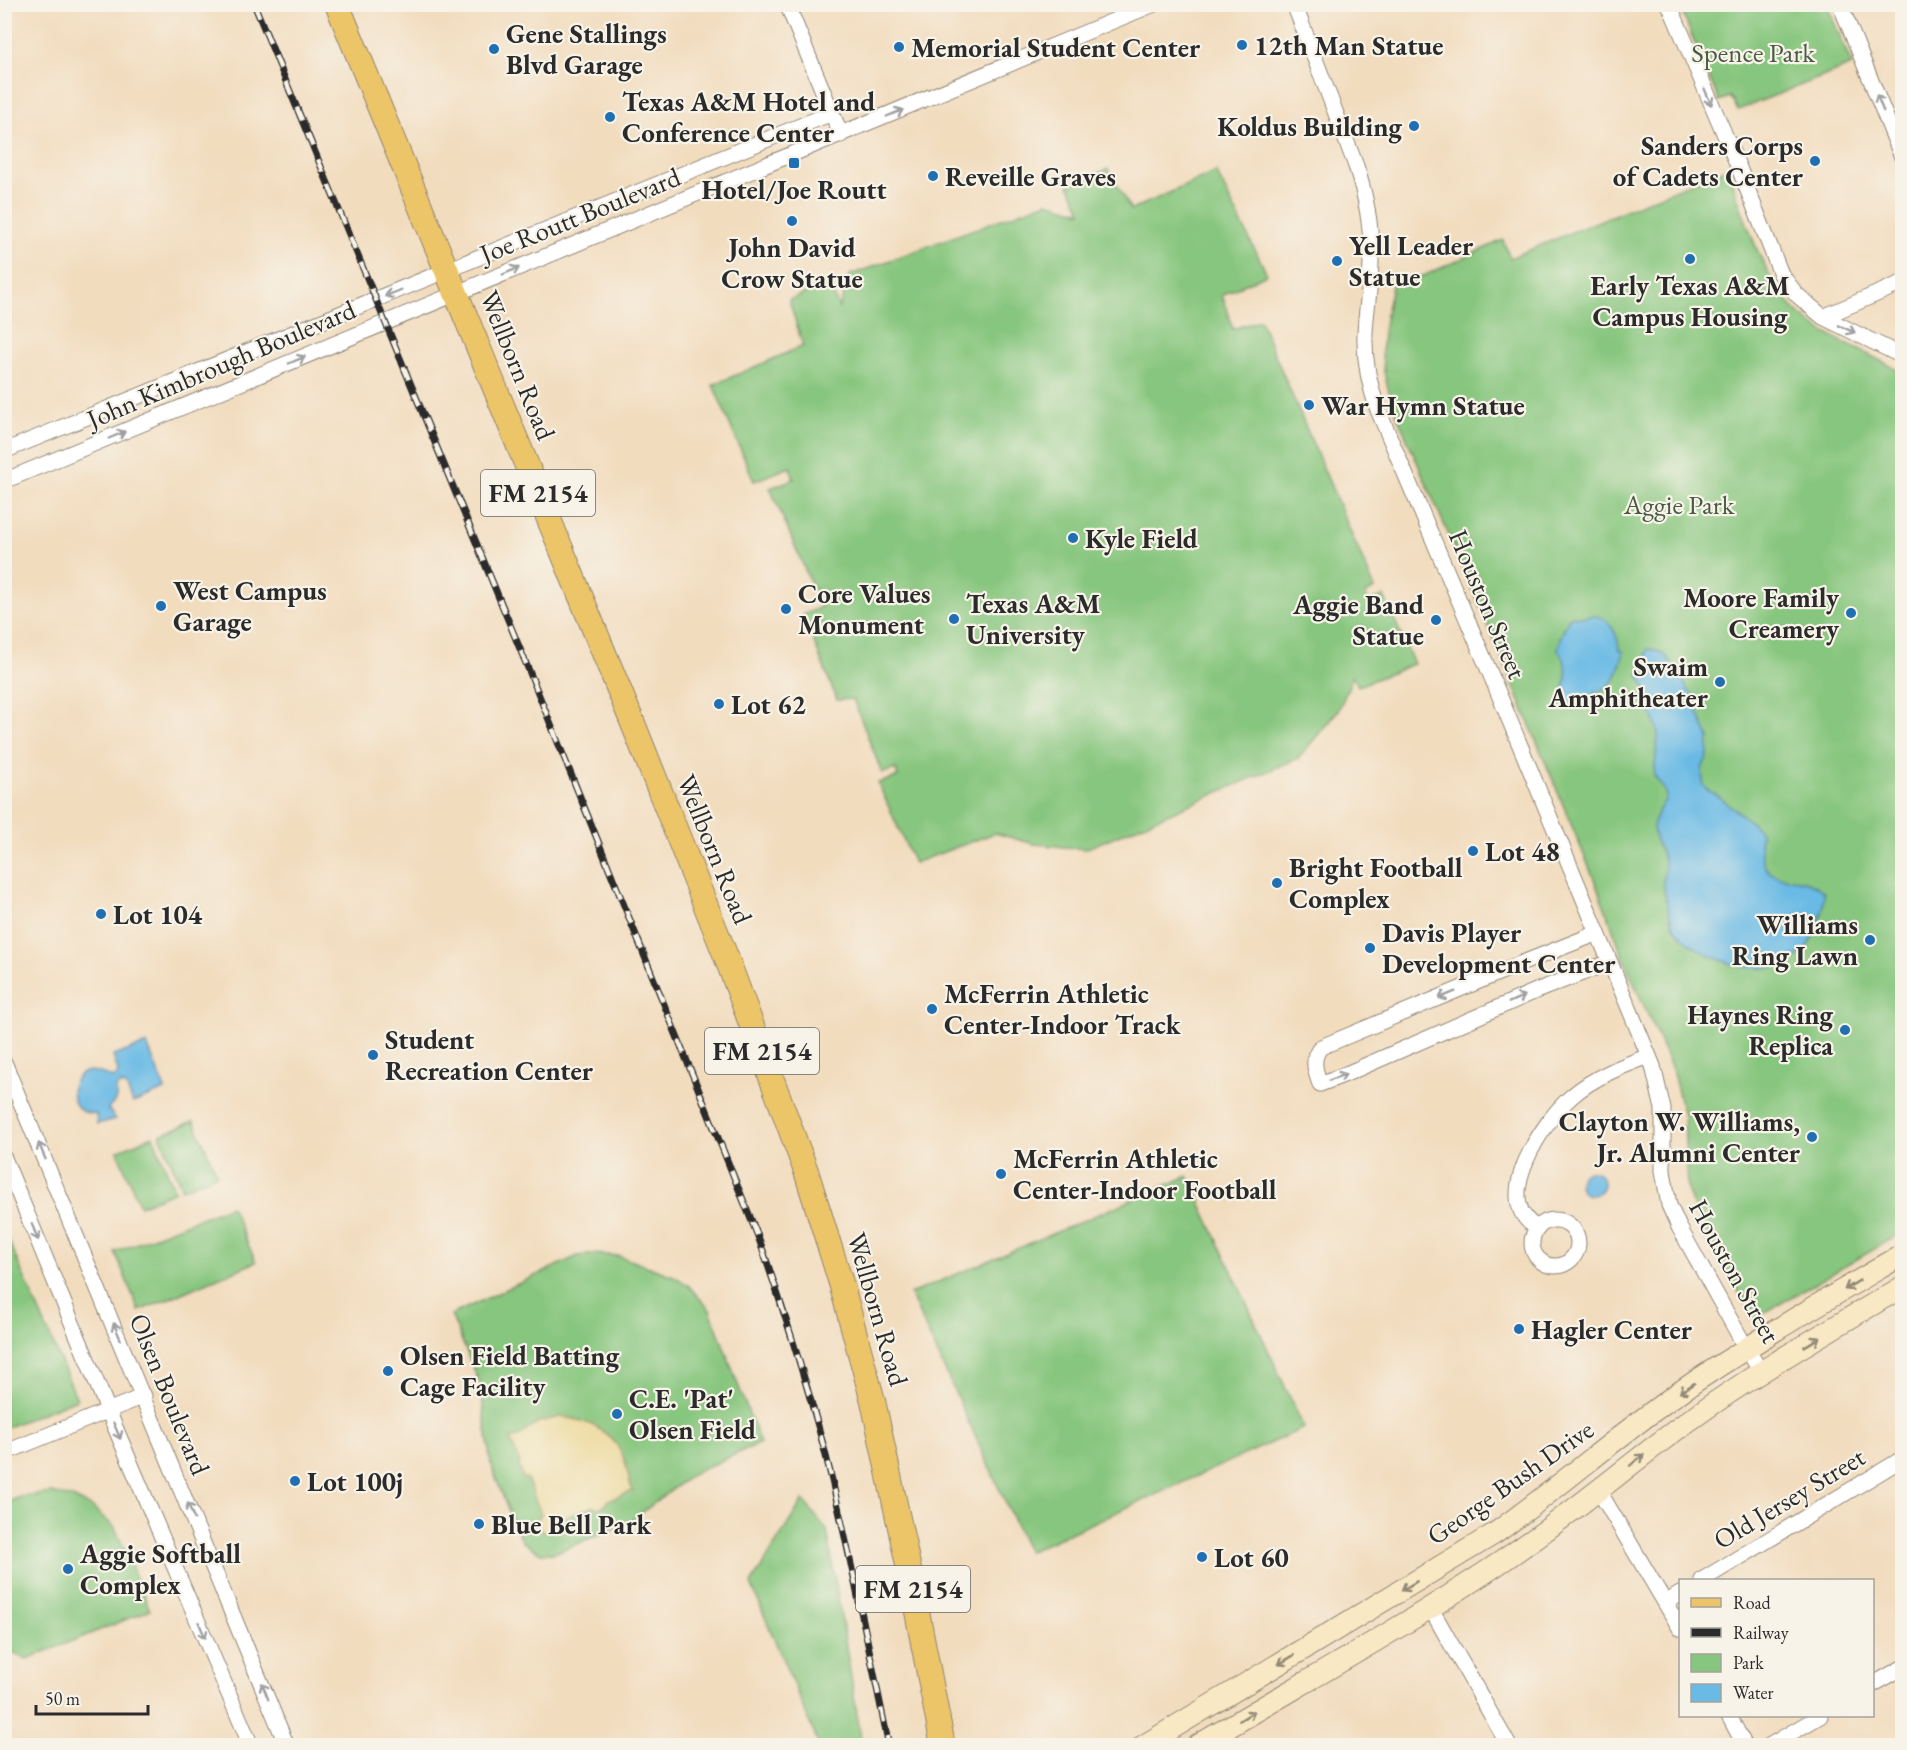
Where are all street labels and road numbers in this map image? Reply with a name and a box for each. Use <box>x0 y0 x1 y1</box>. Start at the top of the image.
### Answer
street label: Joe Routt Boulevard <box>473 159 686 272</box>
street label: Wellborn Road <box>472 285 564 445</box>
street label: John Kimbrough Boulevard <box>79 291 361 437</box>
road number: FM 2154 <box>481 470 595 516</box>
street label: Houston Street <box>1441 524 1535 684</box>
street label: Wellborn Road <box>669 769 761 929</box>
road number: FM 2154 <box>705 1028 819 1074</box>
street label: Houston Street <box>1681 1193 1789 1349</box>
street label: Wellborn Road <box>839 1228 917 1390</box>
street label: Olsen Boulevard <box>122 1308 218 1480</box>
street label: George Bush Drive <box>1420 1412 1600 1552</box>
street label: Old Jersey Street <box>1707 1439 1872 1557</box>
road number: FM 2154 <box>856 1566 970 1612</box>

